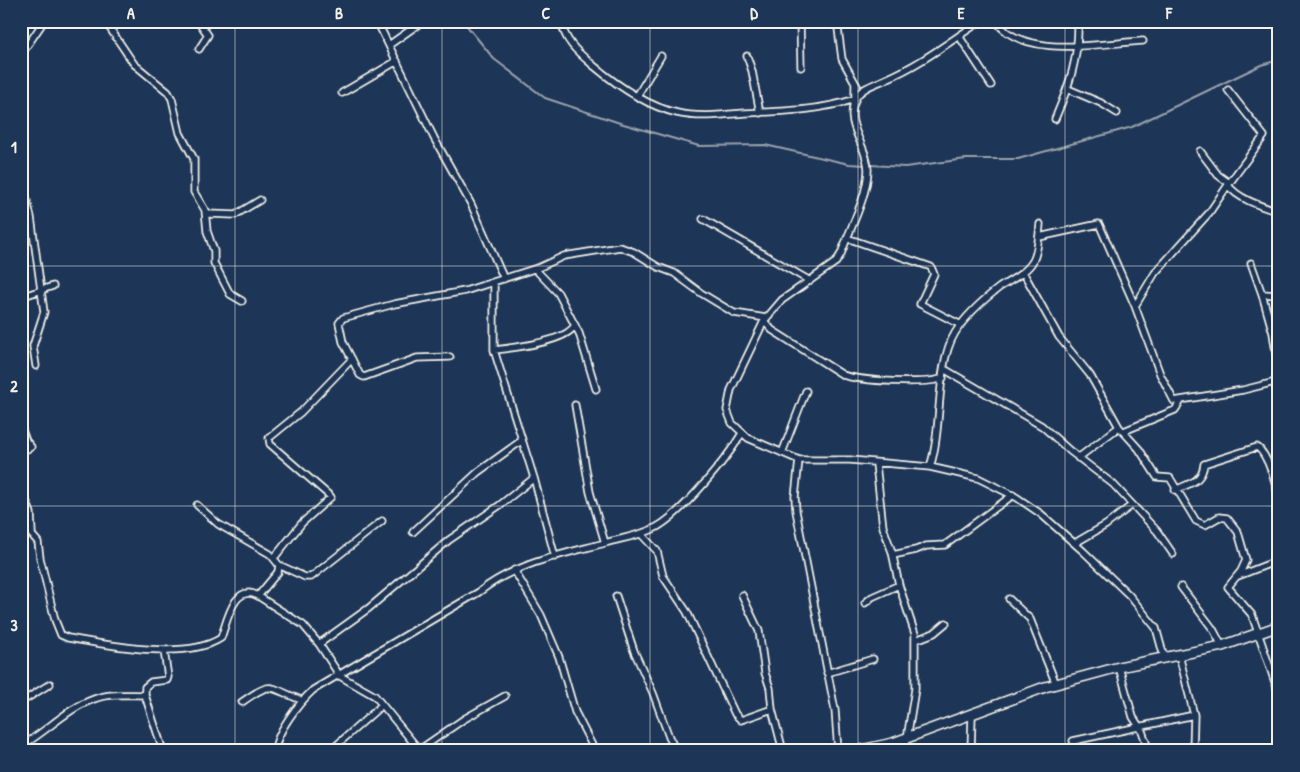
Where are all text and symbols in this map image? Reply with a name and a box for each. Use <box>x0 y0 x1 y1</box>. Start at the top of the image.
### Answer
text: A <box>127 2 135 24</box>
text: B <box>335 2 343 24</box>
text: C <box>542 2 551 24</box>
text: D <box>750 2 758 24</box>
text: E <box>957 2 965 24</box>
text: F <box>1165 2 1173 24</box>
text: 1 <box>11 136 17 158</box>
text: 2 <box>10 375 18 397</box>
text: 3 <box>10 614 18 636</box>

